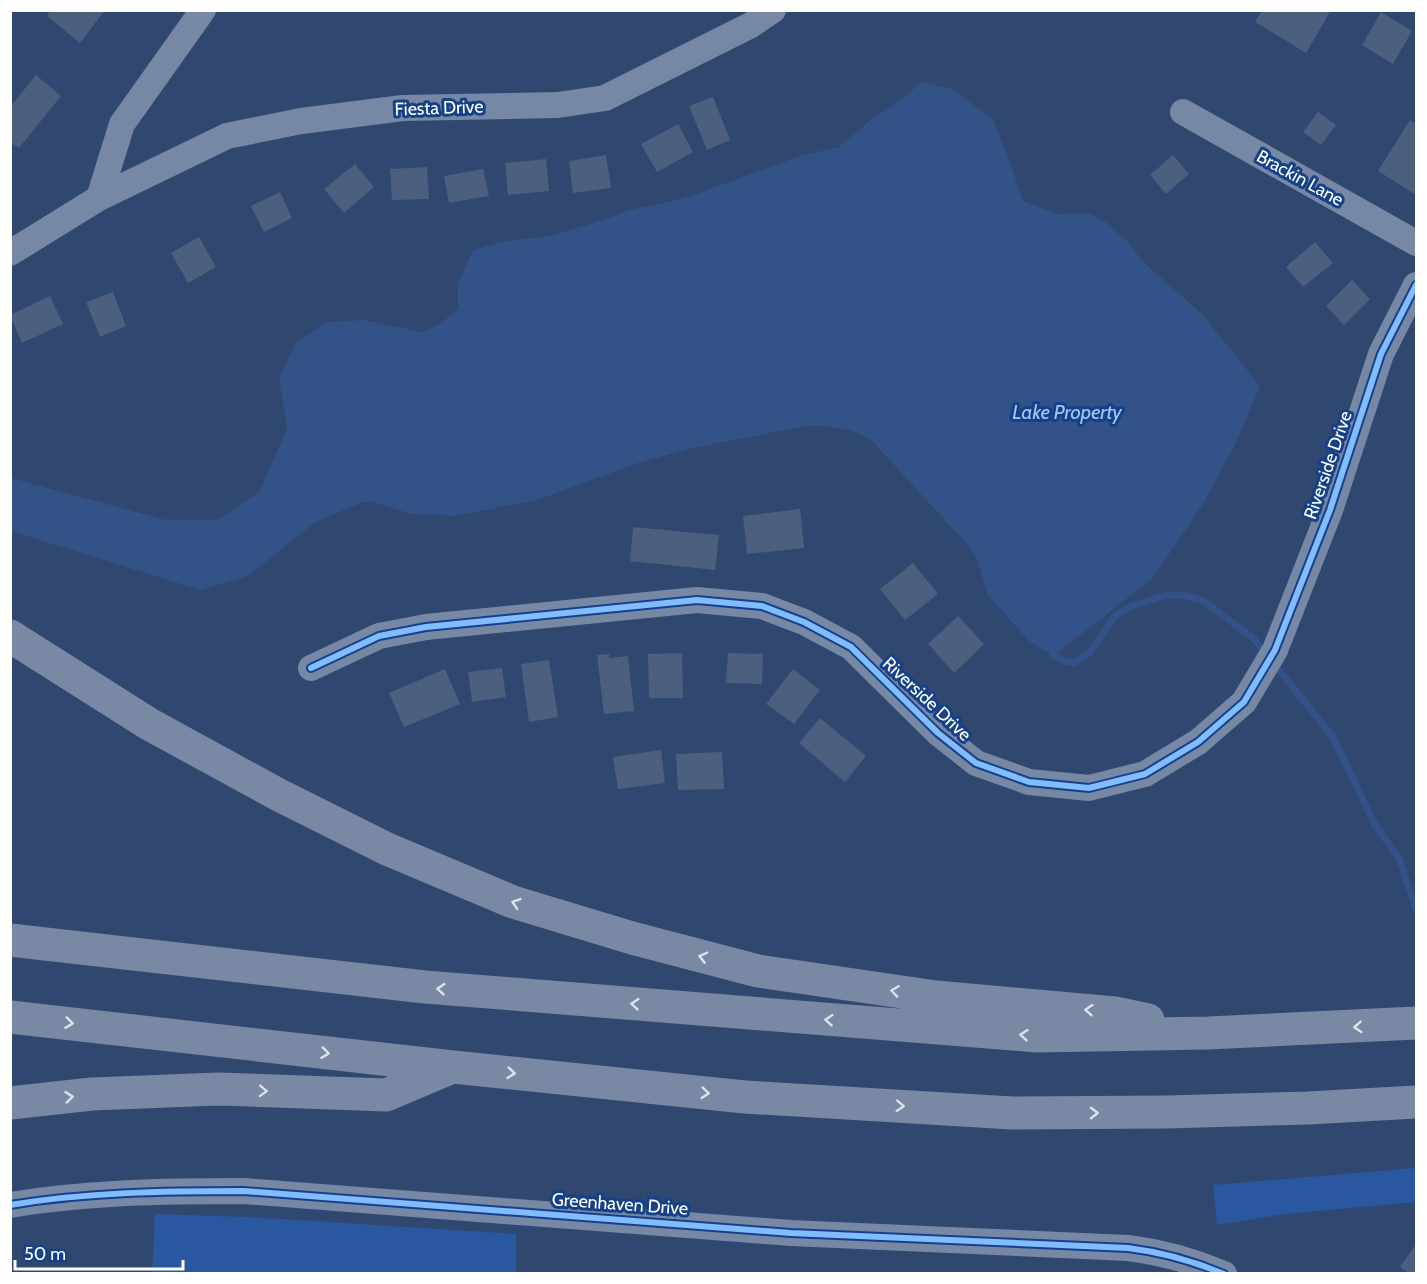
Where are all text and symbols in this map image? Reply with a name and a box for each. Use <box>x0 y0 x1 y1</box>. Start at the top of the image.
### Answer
street label: Fiesta Drive <box>394 95 484 121</box>
street label: Brackin Lane <box>1253 145 1347 211</box>
water label: Lake Property <box>1012 400 1123 424</box>
street label: Riverside Drive <box>1299 408 1357 522</box>
street label: Riverside Drive <box>878 652 976 746</box>
one-way arrow <box>511 897 522 910</box>
one-way arrow <box>698 951 708 964</box>
one-way arrow <box>436 983 445 996</box>
one-way arrow <box>890 986 900 998</box>
one-way arrow <box>630 998 640 1011</box>
one-way arrow <box>1084 1004 1093 1017</box>
one-way arrow <box>825 1014 834 1027</box>
one-way arrow <box>64 1017 73 1029</box>
one-way arrow <box>1354 1020 1363 1033</box>
one-way arrow <box>1019 1029 1028 1042</box>
one-way arrow <box>320 1046 330 1058</box>
one-way arrow <box>506 1066 516 1079</box>
one-way arrow <box>259 1084 268 1097</box>
one-way arrow <box>700 1086 710 1099</box>
one-way arrow <box>64 1091 73 1104</box>
one-way arrow <box>895 1099 904 1112</box>
one-way arrow <box>1090 1107 1099 1119</box>
street label: Greenhaven Drive <box>551 1188 689 1220</box>
scale bar <box>15 1233 183 1271</box>
text: 50 m <box>24 1243 66 1265</box>

